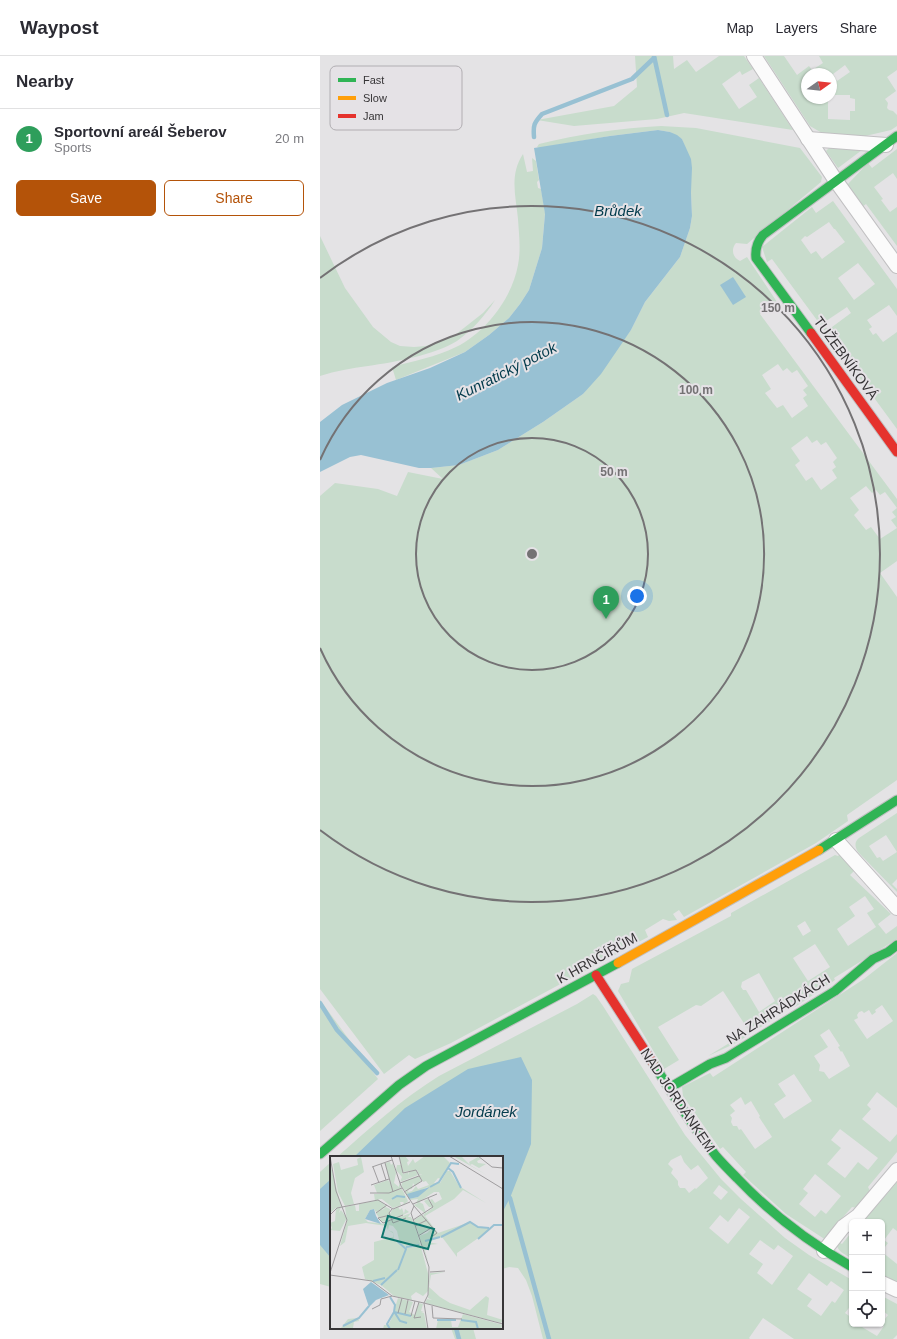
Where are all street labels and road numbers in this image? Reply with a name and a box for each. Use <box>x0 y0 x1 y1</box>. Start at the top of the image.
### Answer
street label: TUŽEBNÍKOVÁ <box>810 313 882 403</box>
street label: K HRNČÍŘŮM <box>554 928 640 987</box>
street label: NA ZAHRÁDKÁCH <box>723 971 833 1047</box>
street label: NAD JORDÁNKEM <box>637 1045 719 1155</box>

